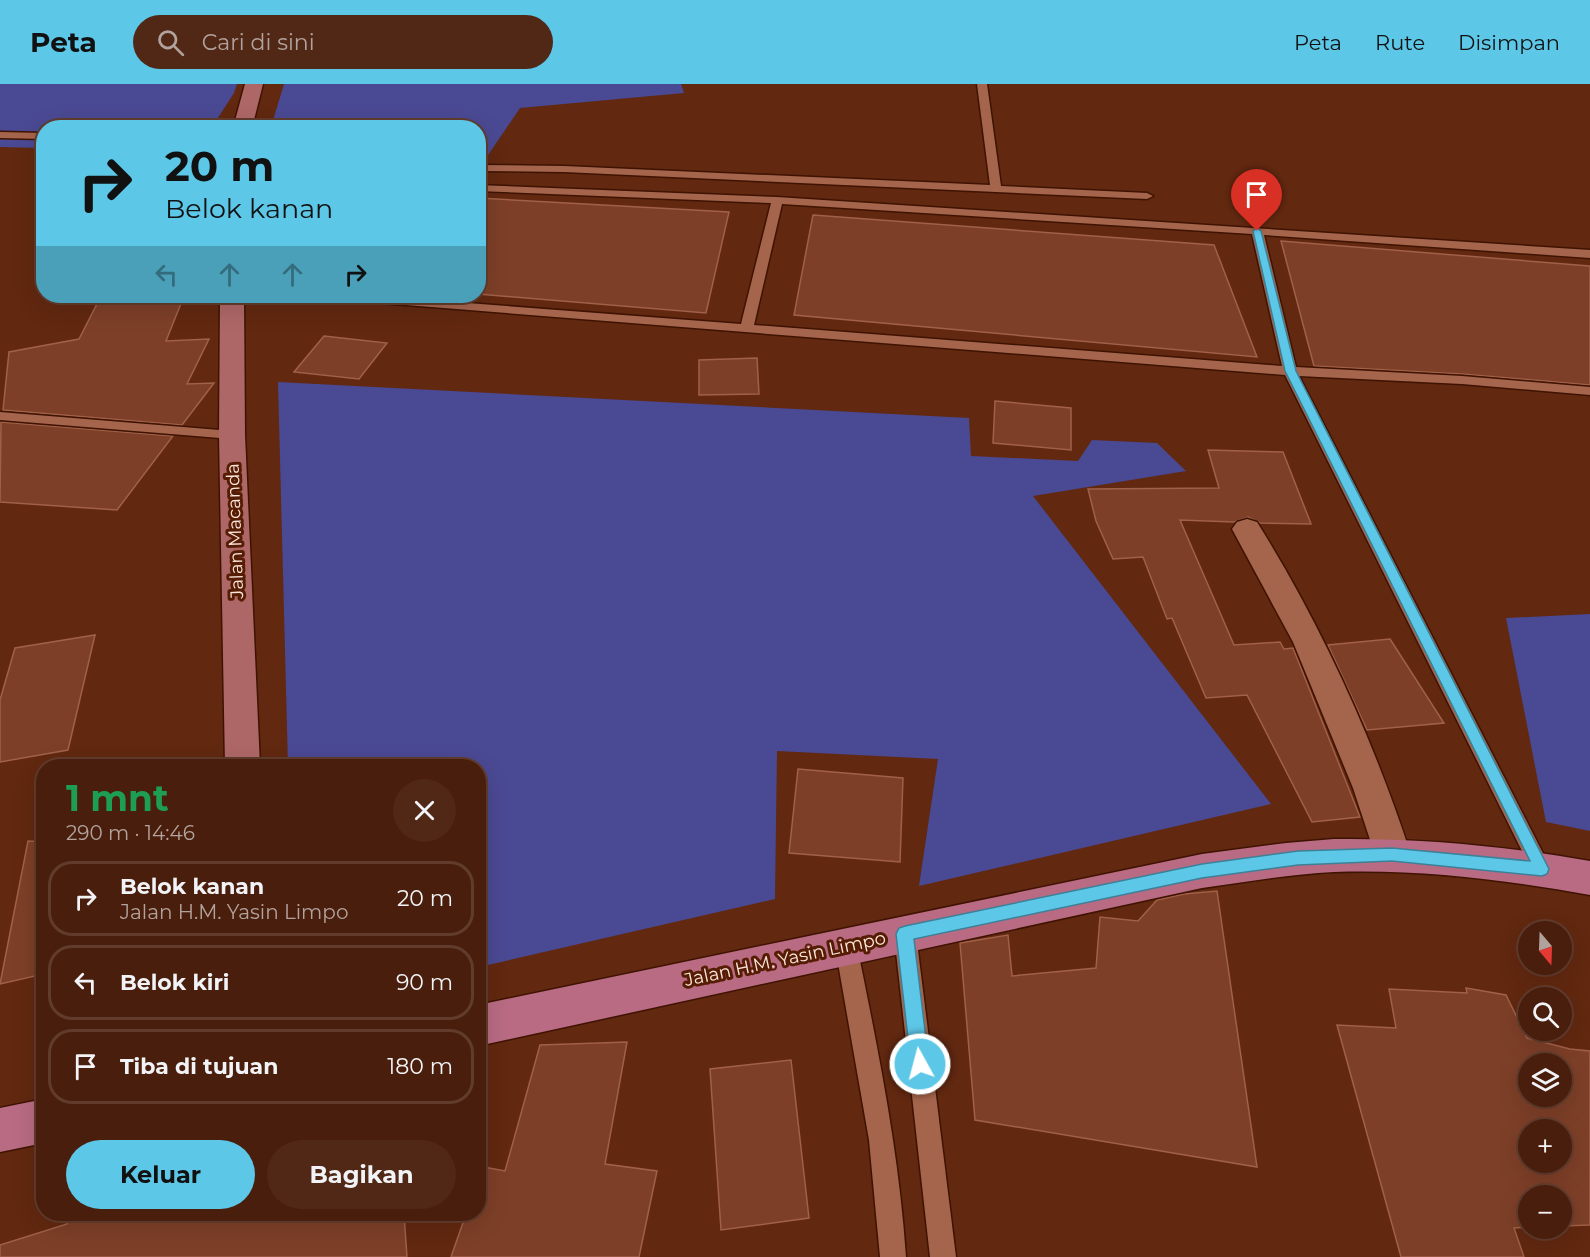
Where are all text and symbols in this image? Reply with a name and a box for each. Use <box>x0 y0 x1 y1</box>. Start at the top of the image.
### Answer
search box <box>133 15 553 69</box>
text: Peta <box>30 25 97 59</box>
icon: search <box>154 26 187 59</box>
text: Cari di sini <box>202 29 315 56</box>
text: Peta <box>1294 30 1342 55</box>
text: Rute <box>1375 30 1425 55</box>
text: Disimpan <box>1458 30 1560 55</box>
text: 20 m <box>165 140 274 192</box>
icon: right <box>66 144 144 222</box>
pin <box>1231 169 1282 231</box>
icon: arrive <box>1240 178 1273 211</box>
text: Belok kanan <box>165 192 333 225</box>
icon: left <box>150 258 183 291</box>
icon: ahead <box>213 258 246 291</box>
icon: ahead <box>276 258 309 291</box>
icon: right <box>339 258 372 291</box>
street label: Jalan Macanda <box>222 463 248 600</box>
text: 1 mnt <box>66 776 169 820</box>
button: close <box>393 779 456 842</box>
text: 290 m · 14:46 <box>66 821 195 845</box>
text: Belok kanan <box>120 873 264 900</box>
icon: right <box>69 882 102 915</box>
text: 20 m <box>397 885 453 912</box>
text: Jalan H.M. Yasin Limpo <box>120 900 348 924</box>
north arrow <box>1518 921 1572 975</box>
map controls <box>1518 921 1572 1239</box>
street label: Jalan H.M. Yasin Limpo <box>681 927 888 991</box>
icon: left <box>69 966 102 999</box>
text: Belok kiri <box>120 969 229 996</box>
text: 90 m <box>396 969 453 996</box>
button: search <box>1518 987 1572 1041</box>
position arrow <box>888 1032 952 1096</box>
icon: arrive <box>69 1050 102 1083</box>
text: Tiba di tujuan <box>120 1053 278 1080</box>
text: 180 m <box>387 1053 453 1080</box>
button: layers <box>1518 1053 1572 1107</box>
button: + <box>1518 1119 1572 1173</box>
button: Keluar <box>66 1140 255 1209</box>
button: Bagikan <box>267 1140 456 1209</box>
button: − <box>1518 1185 1572 1239</box>

